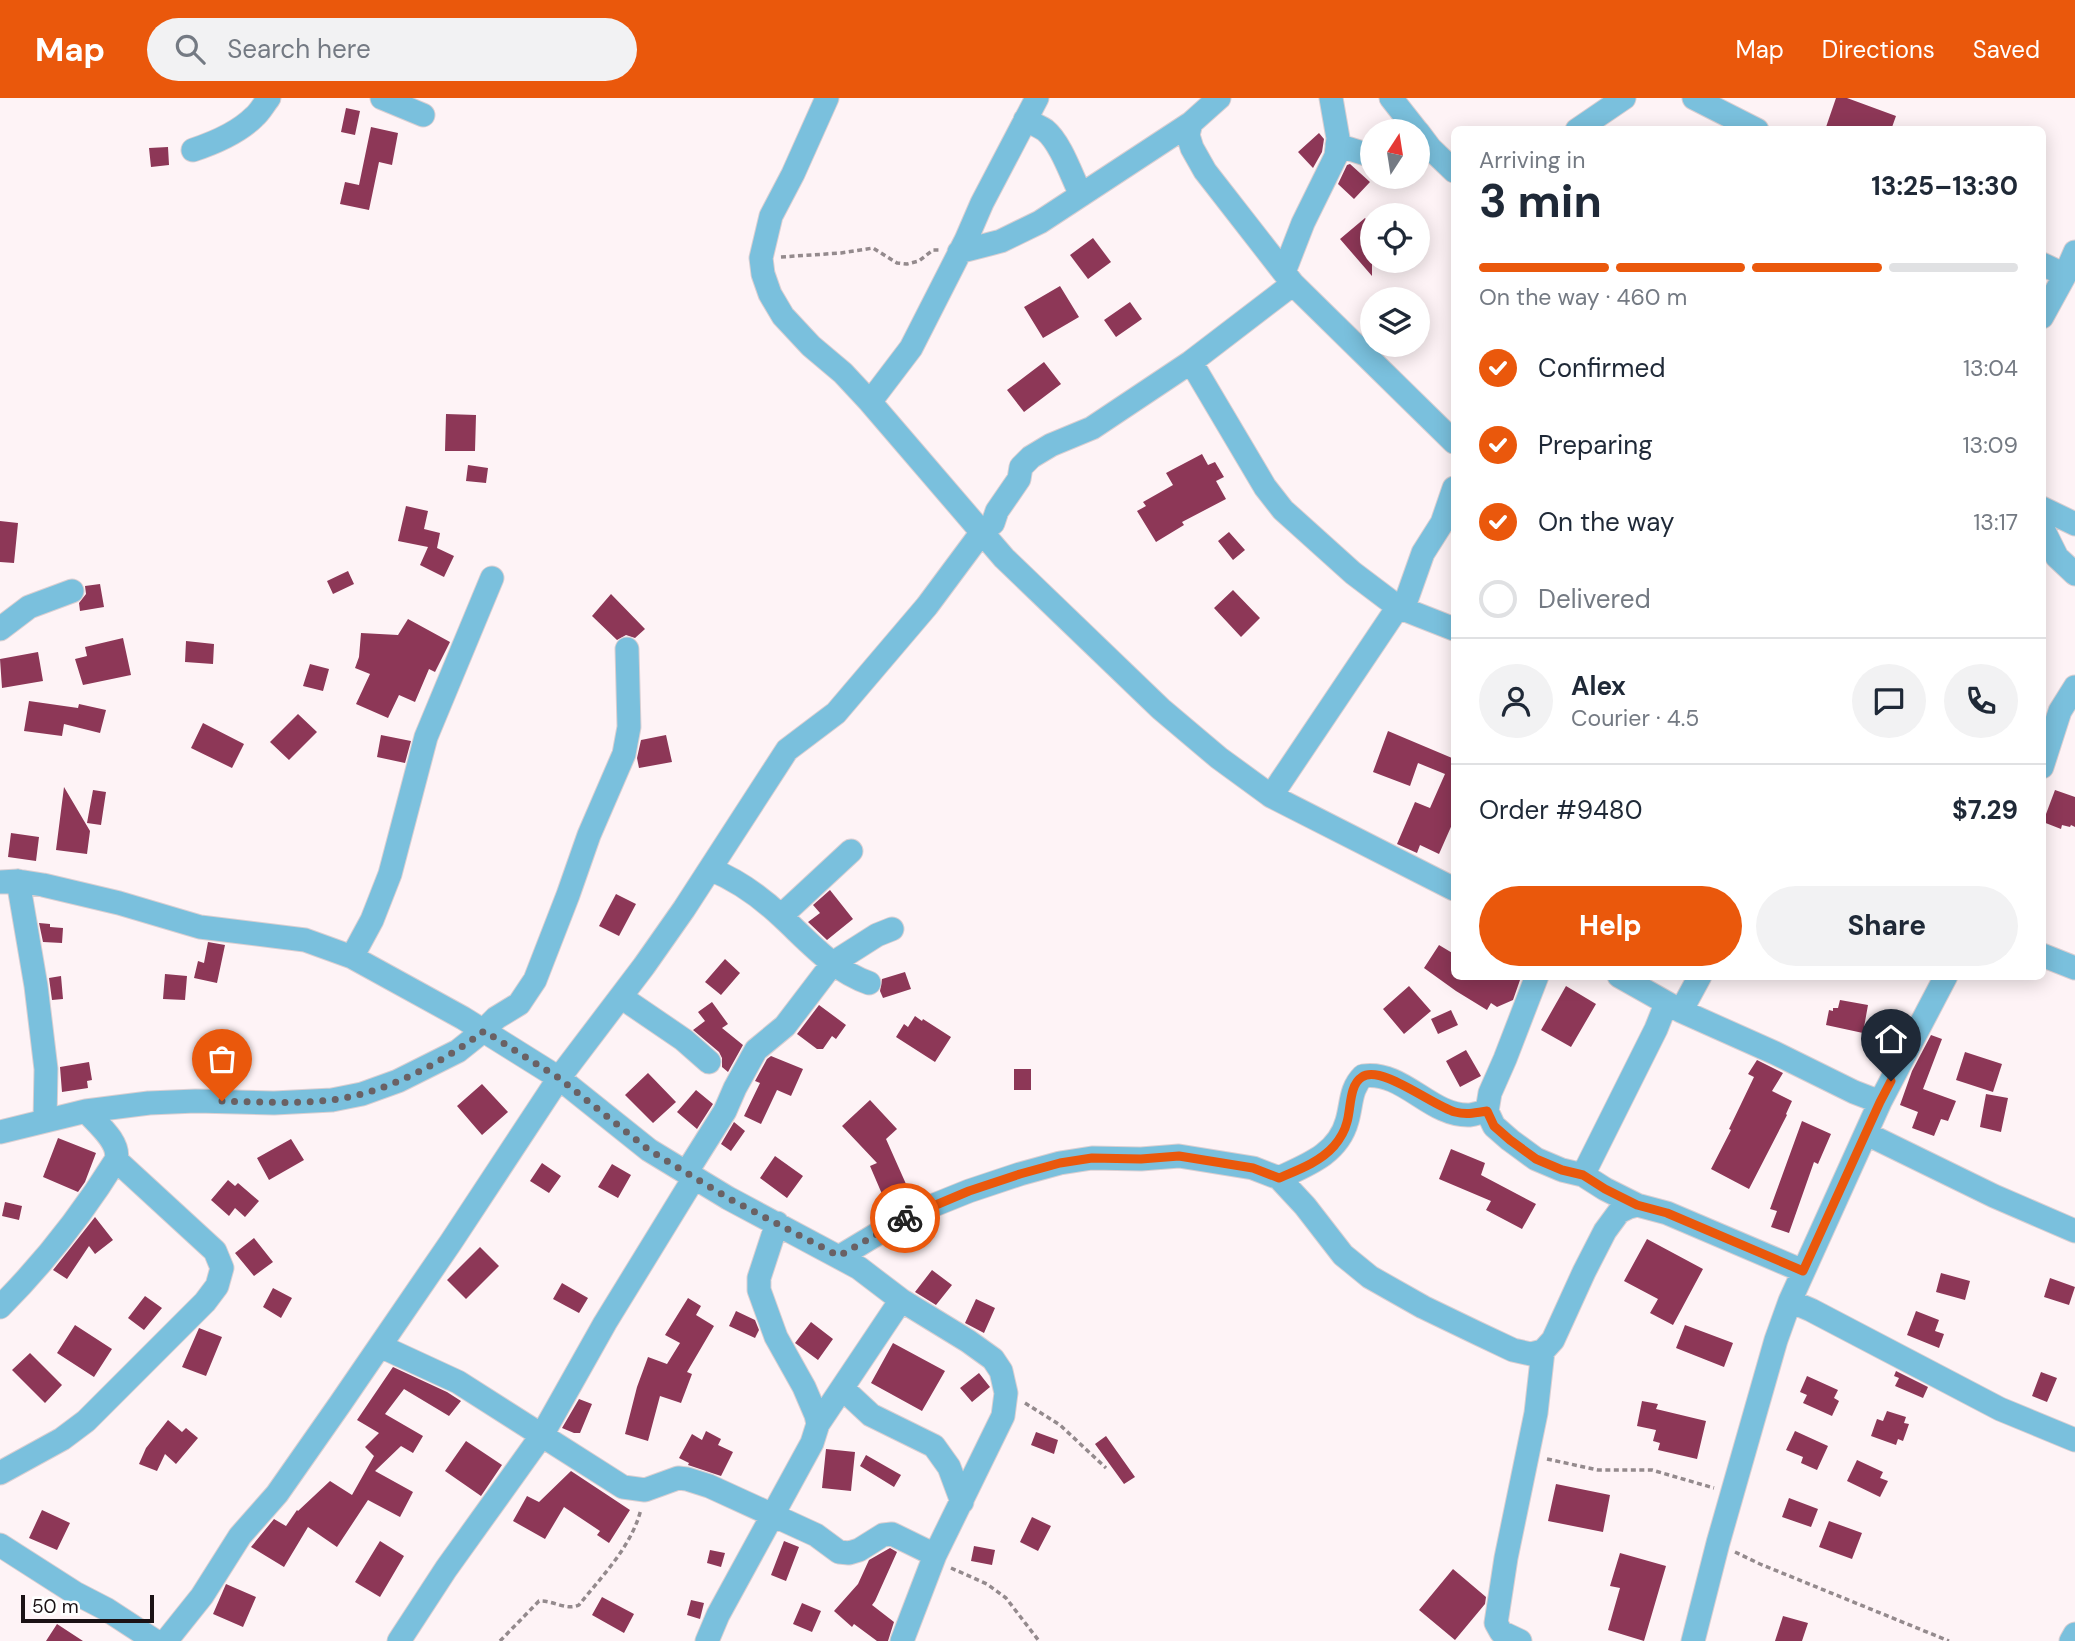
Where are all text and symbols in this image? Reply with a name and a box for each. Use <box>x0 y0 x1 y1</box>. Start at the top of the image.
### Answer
search box <box>147 18 637 81</box>
text: Map <box>35 28 105 71</box>
icon: search <box>171 30 209 68</box>
text: Search here <box>227 32 371 66</box>
text: Map <box>1736 34 1784 65</box>
text: Directions <box>1822 34 1935 65</box>
text: Saved <box>1973 34 2040 65</box>
north arrow <box>1360 119 1430 189</box>
map controls <box>1360 119 1430 357</box>
text: Arriving in <box>1479 145 1585 175</box>
text: 13:25–13:30 <box>1871 169 2018 203</box>
text: 3 min <box>1479 171 1602 231</box>
button: locate <box>1360 203 1430 273</box>
text: On the way · 460 m <box>1479 282 1687 312</box>
button: layers <box>1360 287 1430 357</box>
icon: check <box>1479 349 1517 387</box>
text: Confirmed <box>1538 351 1665 385</box>
text: 13:04 <box>1963 353 2018 383</box>
icon: check <box>1479 426 1517 464</box>
text: Preparing <box>1538 428 1653 462</box>
text: 13:09 <box>1962 430 2018 460</box>
icon: check <box>1479 503 1517 541</box>
text: On the way <box>1538 505 1674 539</box>
text: 13:17 <box>1973 507 2018 537</box>
text: Delivered <box>1538 582 1651 616</box>
button: person <box>1479 664 1553 738</box>
button: chat <box>1852 664 1926 738</box>
button: phone <box>1944 664 2018 738</box>
text: Alex <box>1571 669 1626 703</box>
text: Courier · 4.5 <box>1571 703 1699 733</box>
text: Order #9480 <box>1479 793 1642 827</box>
text: $7.29 <box>1952 793 2018 827</box>
button: Help <box>1479 886 1742 966</box>
button: Share <box>1756 886 2018 966</box>
pin <box>1861 1009 1921 1081</box>
icon: home <box>1872 1020 1910 1058</box>
pin <box>192 1029 252 1101</box>
icon: bag <box>203 1040 241 1078</box>
courier <box>870 1183 940 1253</box>
icon: bike <box>886 1199 924 1237</box>
scale bar <box>21 1592 154 1624</box>
text: 50 m <box>32 1594 79 1619</box>

